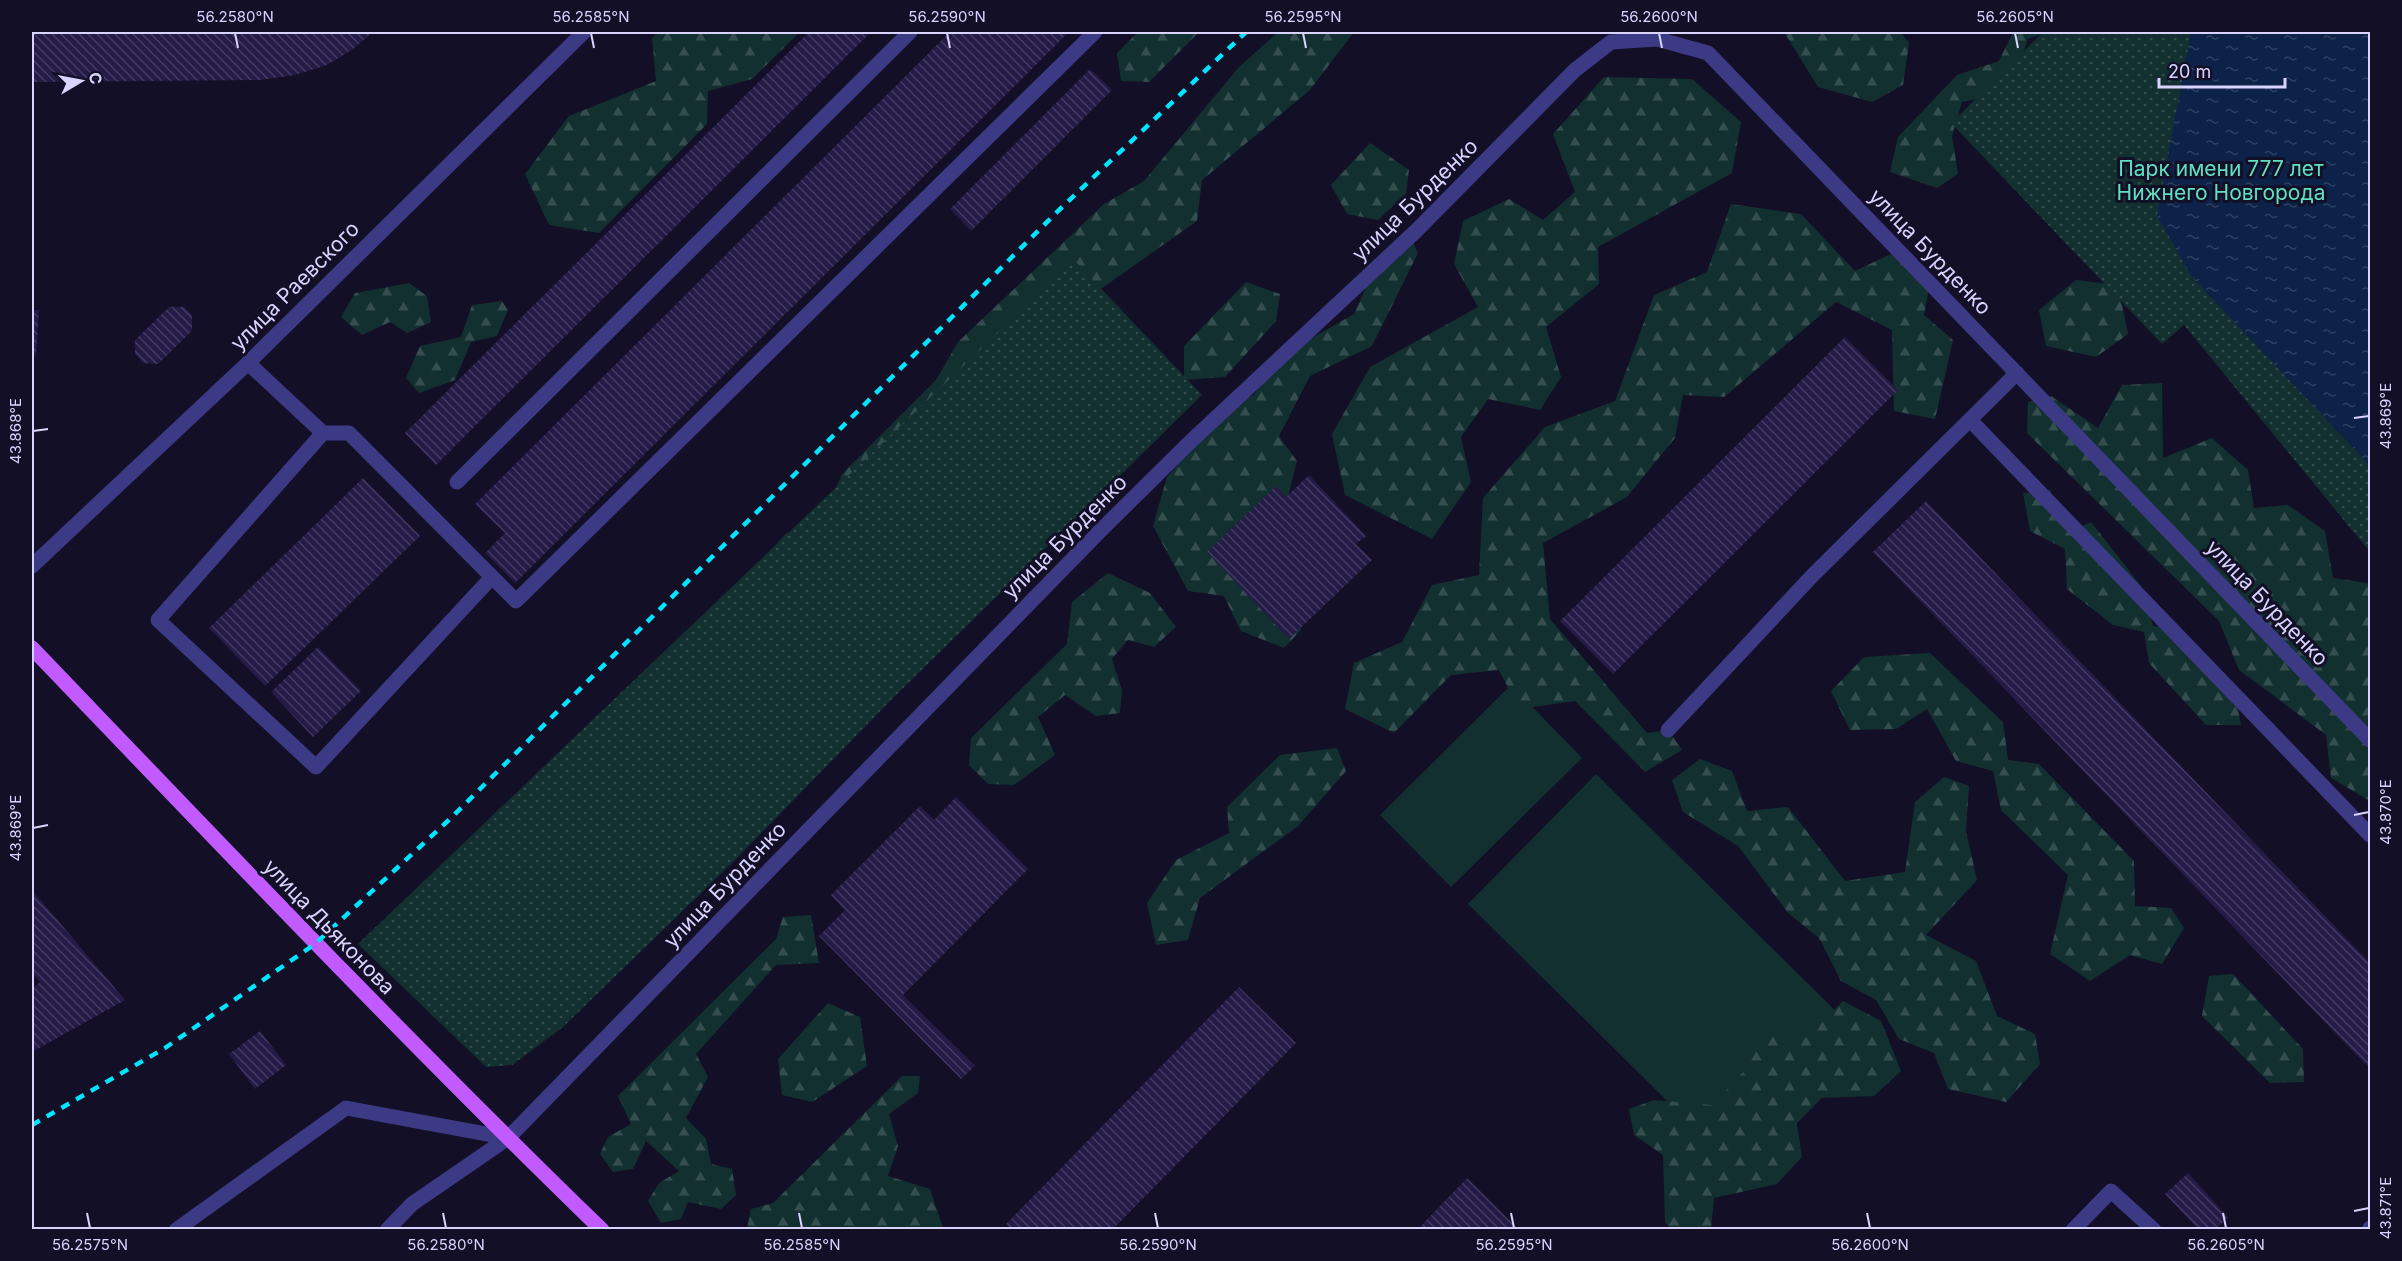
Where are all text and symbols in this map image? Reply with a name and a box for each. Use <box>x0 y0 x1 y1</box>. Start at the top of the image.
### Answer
text: 56.2580°N <box>196 7 274 26</box>
text: 56.2585°N <box>552 7 630 26</box>
text: 56.2590°N <box>908 7 986 26</box>
text: 56.2595°N <box>1264 7 1342 26</box>
text: 56.2600°N <box>1620 7 1698 26</box>
text: 56.2605°N <box>1976 7 2054 26</box>
north arrow <box>51 51 111 111</box>
scale bar <box>2159 51 2285 89</box>
text: 20 m <box>2168 61 2211 82</box>
text: С <box>85 71 107 86</box>
street label: улица Бурденко <box>1347 133 1483 266</box>
park label: Парк имени 777 лет Нижнего Новгорода <box>2117 156 2325 205</box>
street label: улица Бурденко <box>1864 184 1997 320</box>
street label: улица Раевского <box>225 216 364 355</box>
text: 43.869°E <box>2376 383 2395 449</box>
text: 43.868°E <box>6 398 25 464</box>
street label: улица Бурденко <box>997 469 1132 604</box>
street label: улица Бурденко <box>2201 535 2334 671</box>
text: 43.870°E <box>2376 779 2395 845</box>
text: 43.869°E <box>6 795 25 861</box>
street label: улица Бурденко <box>658 817 791 953</box>
street label: улица Дьяконова <box>258 854 400 999</box>
text: 43.871°E <box>2376 1177 2395 1239</box>
text: 56.2575°N <box>52 1235 128 1254</box>
text: 56.2580°N <box>407 1235 485 1254</box>
text: 56.2585°N <box>763 1235 841 1254</box>
text: 56.2590°N <box>1119 1235 1197 1254</box>
text: 56.2595°N <box>1475 1235 1553 1254</box>
text: 56.2600°N <box>1831 1235 1909 1254</box>
text: 56.2605°N <box>2187 1235 2265 1254</box>

